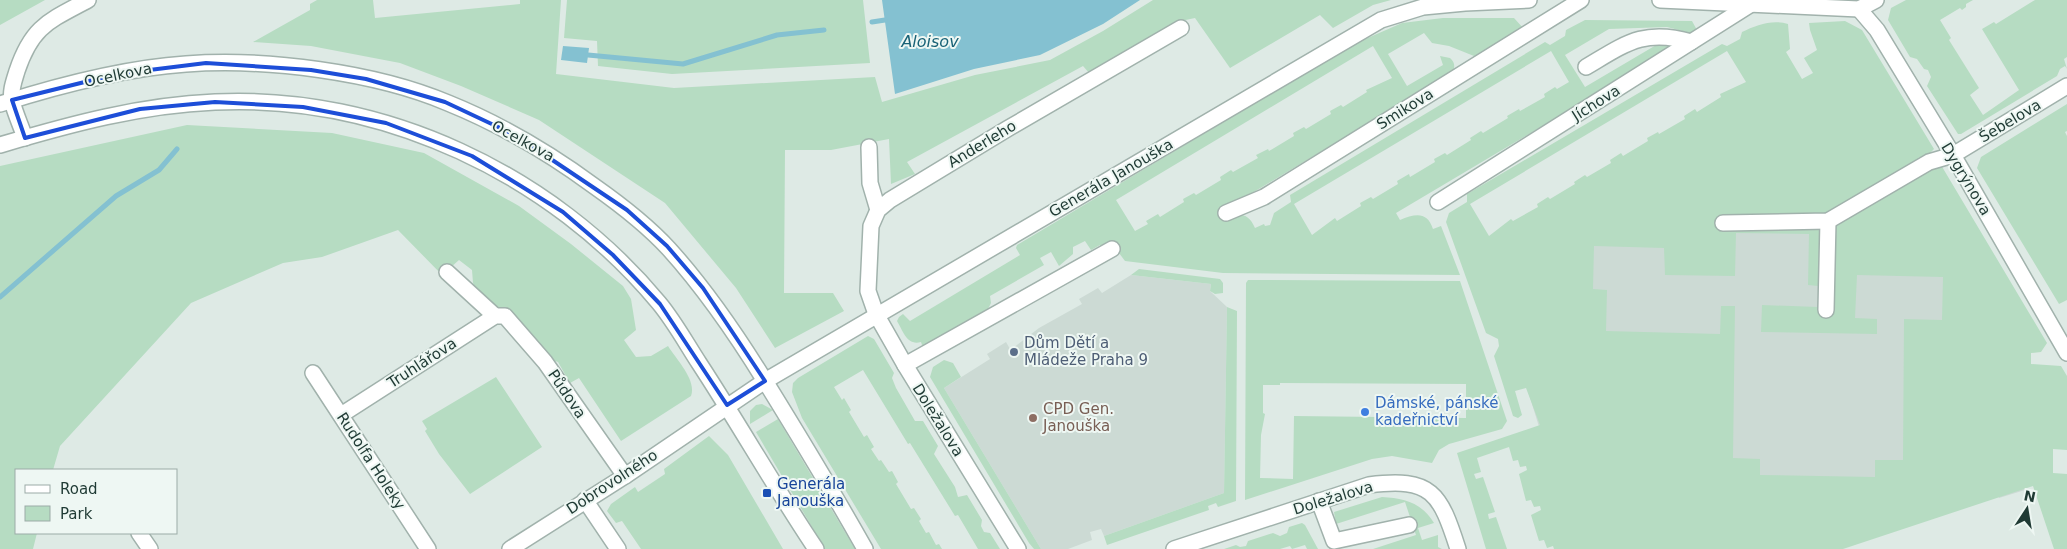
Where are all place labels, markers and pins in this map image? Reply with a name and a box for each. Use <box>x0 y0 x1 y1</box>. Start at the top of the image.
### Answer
place label: Dům Dětí a Mládeže Praha 9 <box>1024 334 1148 369</box>
marker: Dům Dětí a Mládeže Praha 9 <box>1008 346 1020 358</box>
place label: Dámské, pánské kadeřnictví <box>1375 394 1499 429</box>
place label: CPD Gen. Janouška <box>1042 400 1114 435</box>
marker: Dámské, pánské kadeřnictví <box>1359 406 1371 418</box>
marker: CPD Gen. Janouška <box>1027 412 1039 424</box>
place label: Generála Janouška <box>776 475 845 510</box>
marker: Generála Janouška <box>761 487 773 499</box>

